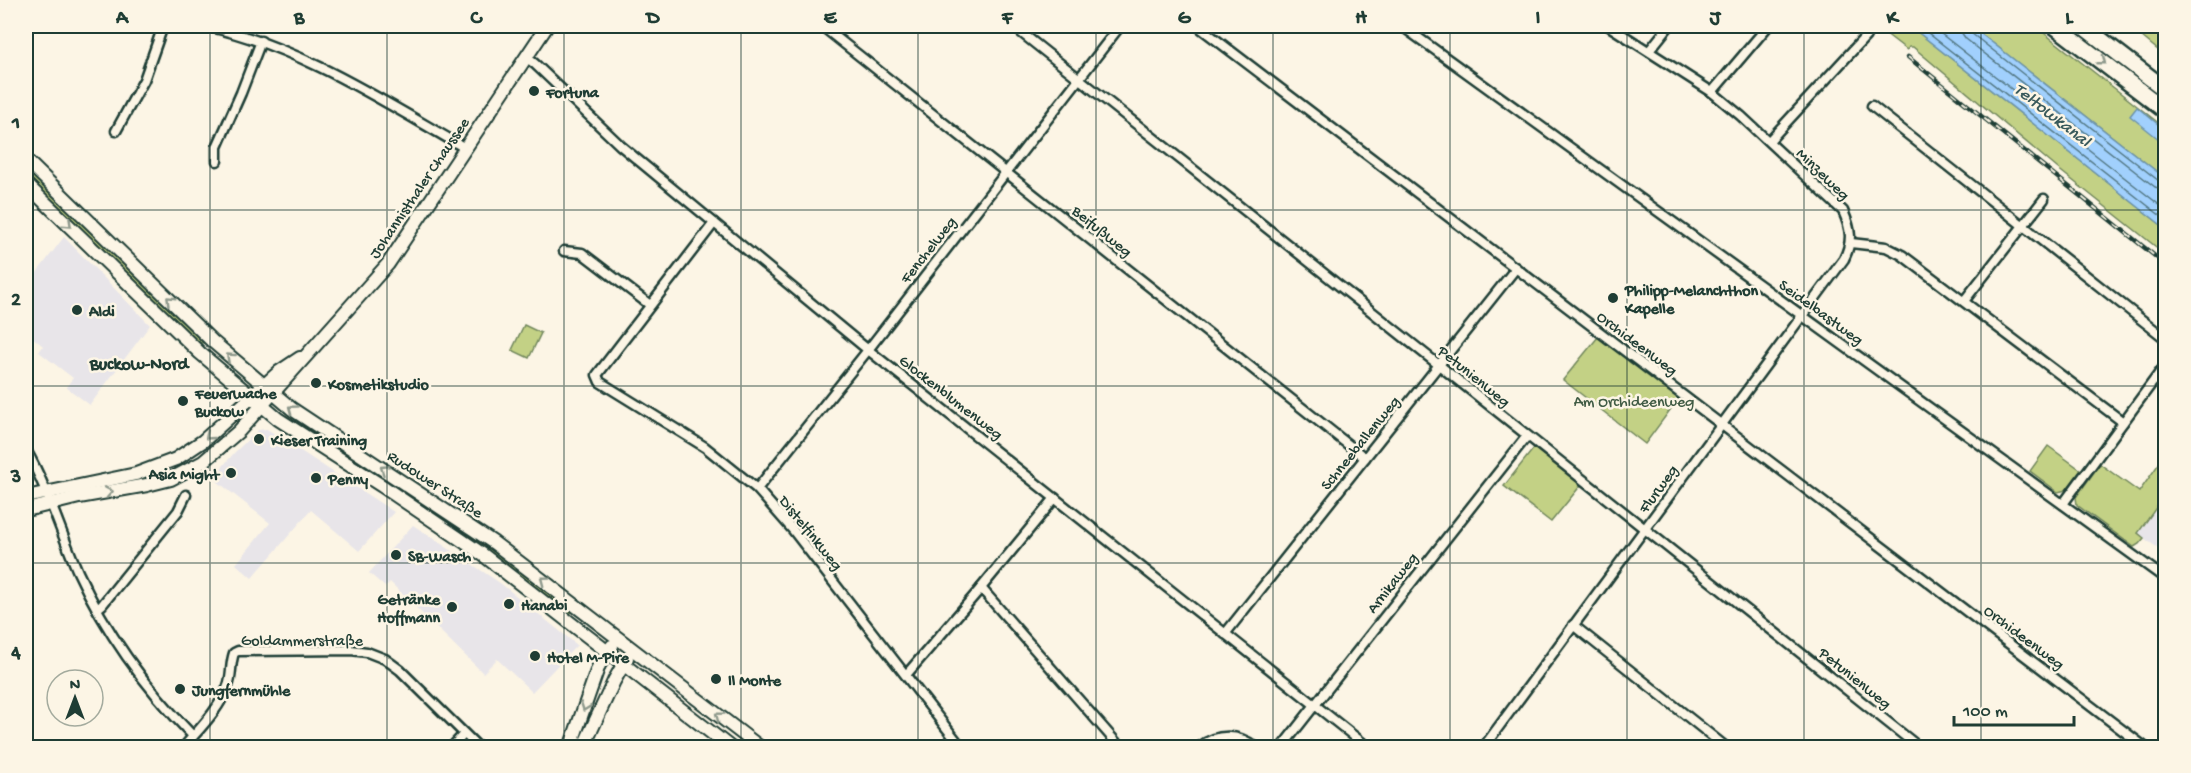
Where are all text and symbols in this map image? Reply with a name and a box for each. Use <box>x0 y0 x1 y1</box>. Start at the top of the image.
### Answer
text: A <box>115 8 130 31</box>
text: B <box>293 8 305 31</box>
text: C <box>470 8 484 31</box>
text: D <box>644 8 660 31</box>
text: E <box>824 8 838 31</box>
text: F <box>1001 8 1014 31</box>
text: G <box>1178 8 1192 31</box>
text: H <box>1355 8 1367 31</box>
text: I <box>1536 8 1541 31</box>
text: J <box>1709 8 1722 31</box>
text: K <box>1885 8 1900 31</box>
text: L <box>2065 8 2074 31</box>
one-way arrow <box>2095 54 2106 65</box>
water label: Teltowkanal <box>2009 80 2095 153</box>
marker: Fortuna <box>527 84 541 98</box>
place label: Fortuna <box>545 85 600 104</box>
text: 1 <box>11 113 20 136</box>
street label: Johannisthaler Chaussee <box>367 114 476 263</box>
street label: Minzeweg <box>1791 145 1852 206</box>
street label: Beifußweg <box>1066 202 1135 263</box>
street label: Fenchelweg <box>897 214 962 289</box>
one-way arrow <box>61 217 72 228</box>
street label: Seidelbastweg <box>1774 277 1866 351</box>
place label: Philipp-Melanchthon Kapelle <box>1624 283 1758 320</box>
text: 2 <box>11 290 21 313</box>
marker: Philipp-Melanchthon Kapelle <box>1606 291 1620 305</box>
one-way arrow <box>166 296 176 307</box>
marker: Aldi <box>70 303 84 317</box>
place label: Aldi <box>88 304 115 323</box>
street label: Orchideenweg <box>1592 308 1680 381</box>
street label: Petunienweg <box>1432 342 1513 413</box>
street label: Glockenblumenweg <box>894 352 1006 445</box>
one-way arrow <box>226 353 237 364</box>
district label: Buckow-Nord <box>89 355 191 376</box>
marker: Kosmetikstudio <box>309 376 323 390</box>
place label: Kosmetikstudio <box>327 377 430 396</box>
place label: Feuerwache Buckow <box>194 386 277 423</box>
street label: Schneeballenweg <box>1318 393 1405 495</box>
marker: Feuerwache Buckow <box>176 394 190 408</box>
park label: Am Orchideenweg <box>1574 394 1694 413</box>
one-way arrow <box>288 405 299 416</box>
one-way arrow <box>205 429 216 440</box>
marker: Kieser Training <box>252 432 266 446</box>
place label: Kieser Training <box>270 433 367 452</box>
street label: Rudower Straße <box>383 448 486 524</box>
street label: Flurweg <box>1635 462 1684 519</box>
one-way arrow <box>380 465 391 476</box>
marker: Asia Might <box>224 466 238 480</box>
text: 3 <box>10 467 21 490</box>
place label: Asia Might <box>148 467 220 486</box>
marker: Penny <box>309 471 323 485</box>
place label: Penny <box>327 472 368 491</box>
one-way arrow <box>104 486 114 499</box>
street label: Distelfinkweg <box>773 492 845 576</box>
marker: SB-Wasch <box>389 548 403 562</box>
place label: SB-Wasch <box>408 549 471 568</box>
street label: Arnikaweg <box>1364 550 1423 618</box>
one-way arrow <box>540 576 551 587</box>
place label: Getränke Hoffmann <box>377 592 441 629</box>
marker: Hanabi <box>502 597 516 611</box>
place label: Hanabi <box>521 598 568 617</box>
marker: Getränke Hoffmann <box>445 600 459 614</box>
street label: Orchideenweg <box>1979 602 2067 675</box>
street label: Goldammerstraße <box>241 633 364 652</box>
text: 4 <box>10 643 21 666</box>
street label: Petunienweg <box>1813 644 1894 715</box>
marker: Hotel M-Pire <box>528 649 542 663</box>
place label: Hotel M-Pire <box>547 650 630 669</box>
north arrow <box>45 668 105 728</box>
marker: Il Monte <box>709 672 723 686</box>
place label: Il Monte <box>728 673 782 692</box>
text: N <box>70 677 81 696</box>
marker: Jungfernmühle <box>173 682 187 696</box>
place label: Jungfernmühle <box>191 682 291 702</box>
scale bar <box>1954 689 2074 727</box>
one-way arrow <box>579 701 592 711</box>
text: 100 m <box>1962 702 2008 723</box>
one-way arrow <box>715 712 726 723</box>

